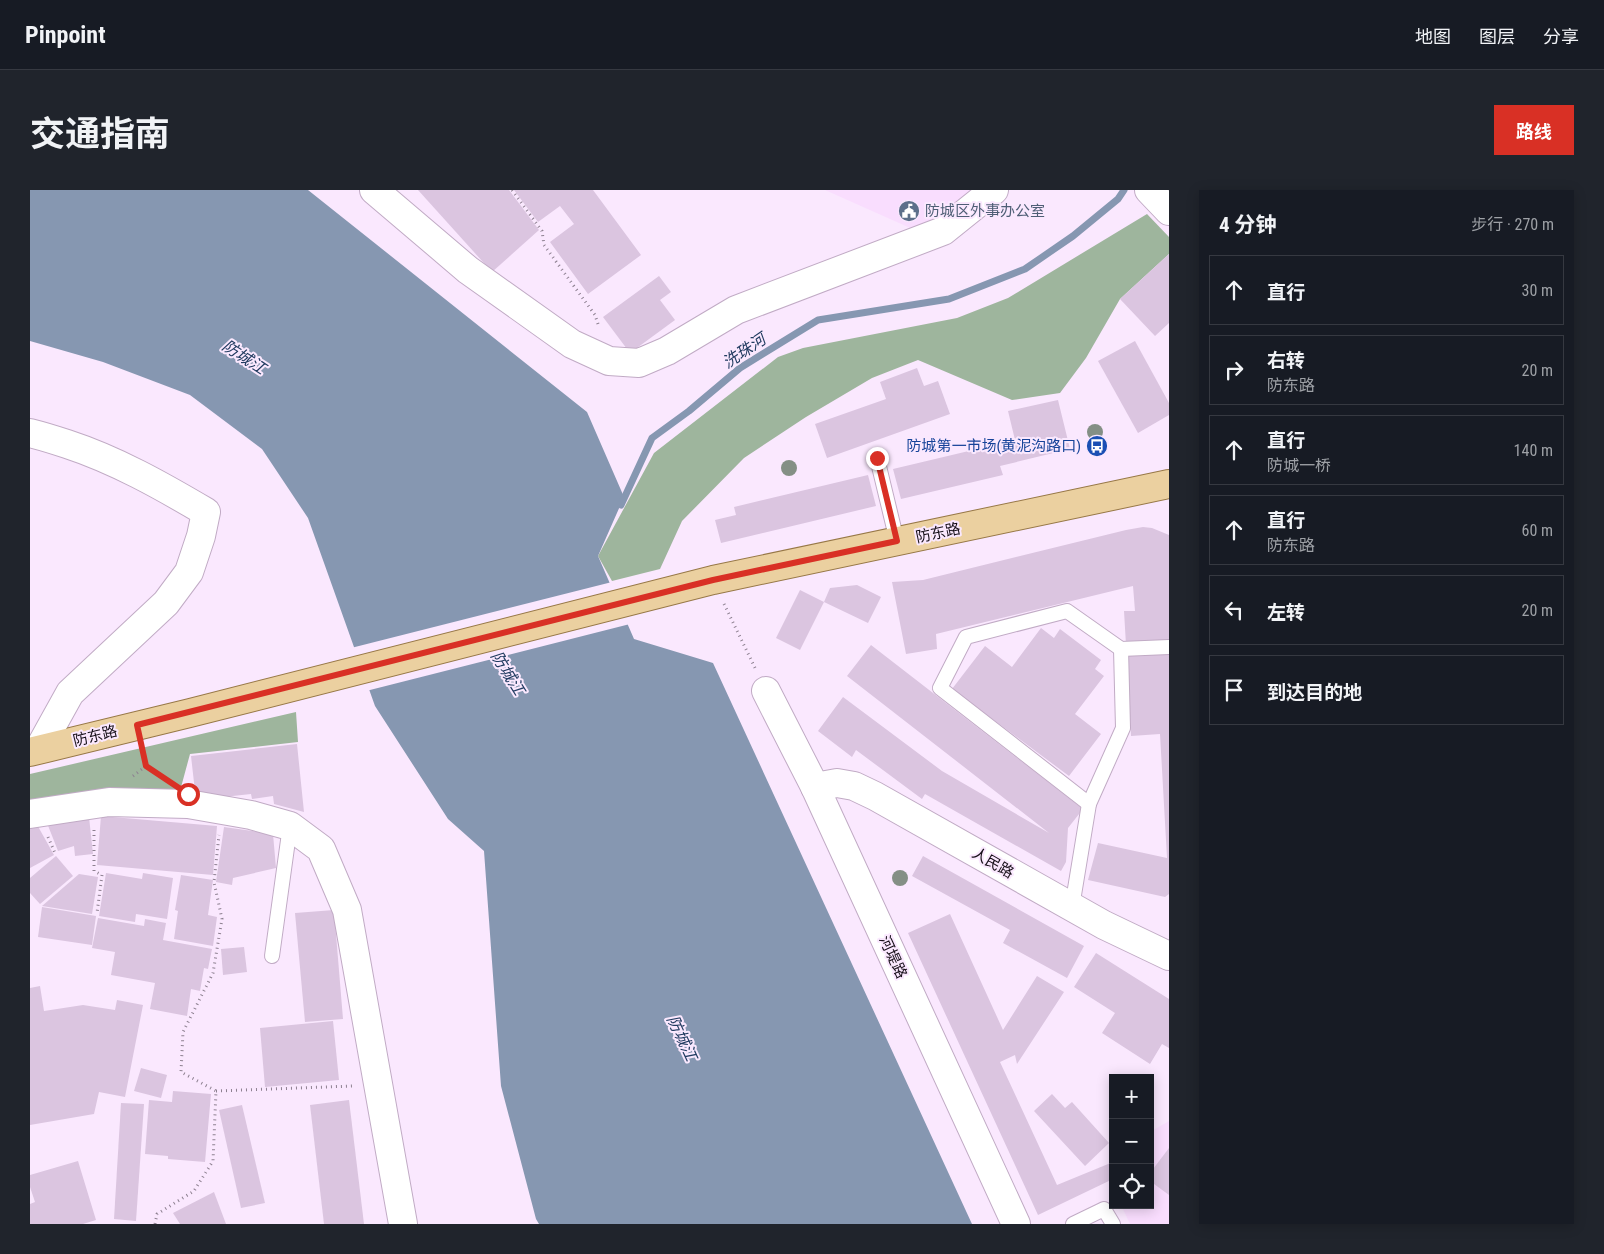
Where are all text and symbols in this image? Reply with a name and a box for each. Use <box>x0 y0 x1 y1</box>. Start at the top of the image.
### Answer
text: Pinpoint <box>25 21 106 49</box>
text: 地图 <box>1415 26 1451 47</box>
text: 图层 <box>1479 26 1515 47</box>
text: 分享 <box>1543 26 1579 47</box>
button: 路线 <box>1494 105 1574 155</box>
text: 交通指南 <box>30 114 170 155</box>
public building icon: 防城区外事办公室 <box>897 199 921 223</box>
place label: 防城区外事办公室 <box>925 202 1045 220</box>
text: 4 分钟 <box>1219 213 1276 237</box>
text: 步行 · 270 m <box>1471 215 1554 234</box>
icon: ahead <box>1220 276 1248 304</box>
text: 直行 <box>1267 281 1305 304</box>
text: 30 m <box>1521 281 1553 300</box>
water label: 洗珠河 <box>719 328 772 372</box>
water label: 防城江 <box>219 336 271 379</box>
text: 右转 <box>1267 349 1305 372</box>
icon: right <box>1220 356 1248 384</box>
text: 20 m <box>1521 361 1553 380</box>
text: 防东路 <box>1267 376 1315 395</box>
text: 直行 <box>1267 429 1305 452</box>
bus stop icon: 防城第一市场(黄泥沟路口) <box>1085 434 1109 458</box>
icon: ahead <box>1220 436 1248 464</box>
place label: 防城第一市场(黄泥沟路口) <box>907 437 1081 455</box>
text: 140 m <box>1514 441 1553 460</box>
route end <box>866 447 889 470</box>
text: 防城一桥 <box>1267 456 1331 475</box>
text: 直行 <box>1267 509 1305 532</box>
icon: ahead <box>1220 516 1248 544</box>
street label: 防东路 <box>914 520 962 546</box>
text: 60 m <box>1521 521 1553 540</box>
text: 防东路 <box>1267 536 1315 555</box>
icon: left <box>1220 596 1248 624</box>
text: 左转 <box>1267 601 1305 624</box>
text: 20 m <box>1521 601 1553 620</box>
water label: 防城江 <box>487 648 530 700</box>
icon: arrive <box>1220 676 1248 704</box>
text: 到达目的地 <box>1267 681 1362 704</box>
street label: 防东路 <box>71 722 119 750</box>
route start <box>177 783 200 806</box>
street label: 人民路 <box>969 844 1017 882</box>
street label: 河堤路 <box>875 933 911 981</box>
water label: 防城江 <box>663 1012 702 1066</box>
map controls <box>1109 1074 1154 1209</box>
button: + <box>1109 1074 1154 1119</box>
button: − <box>1109 1119 1154 1164</box>
button: locate <box>1109 1164 1154 1209</box>

